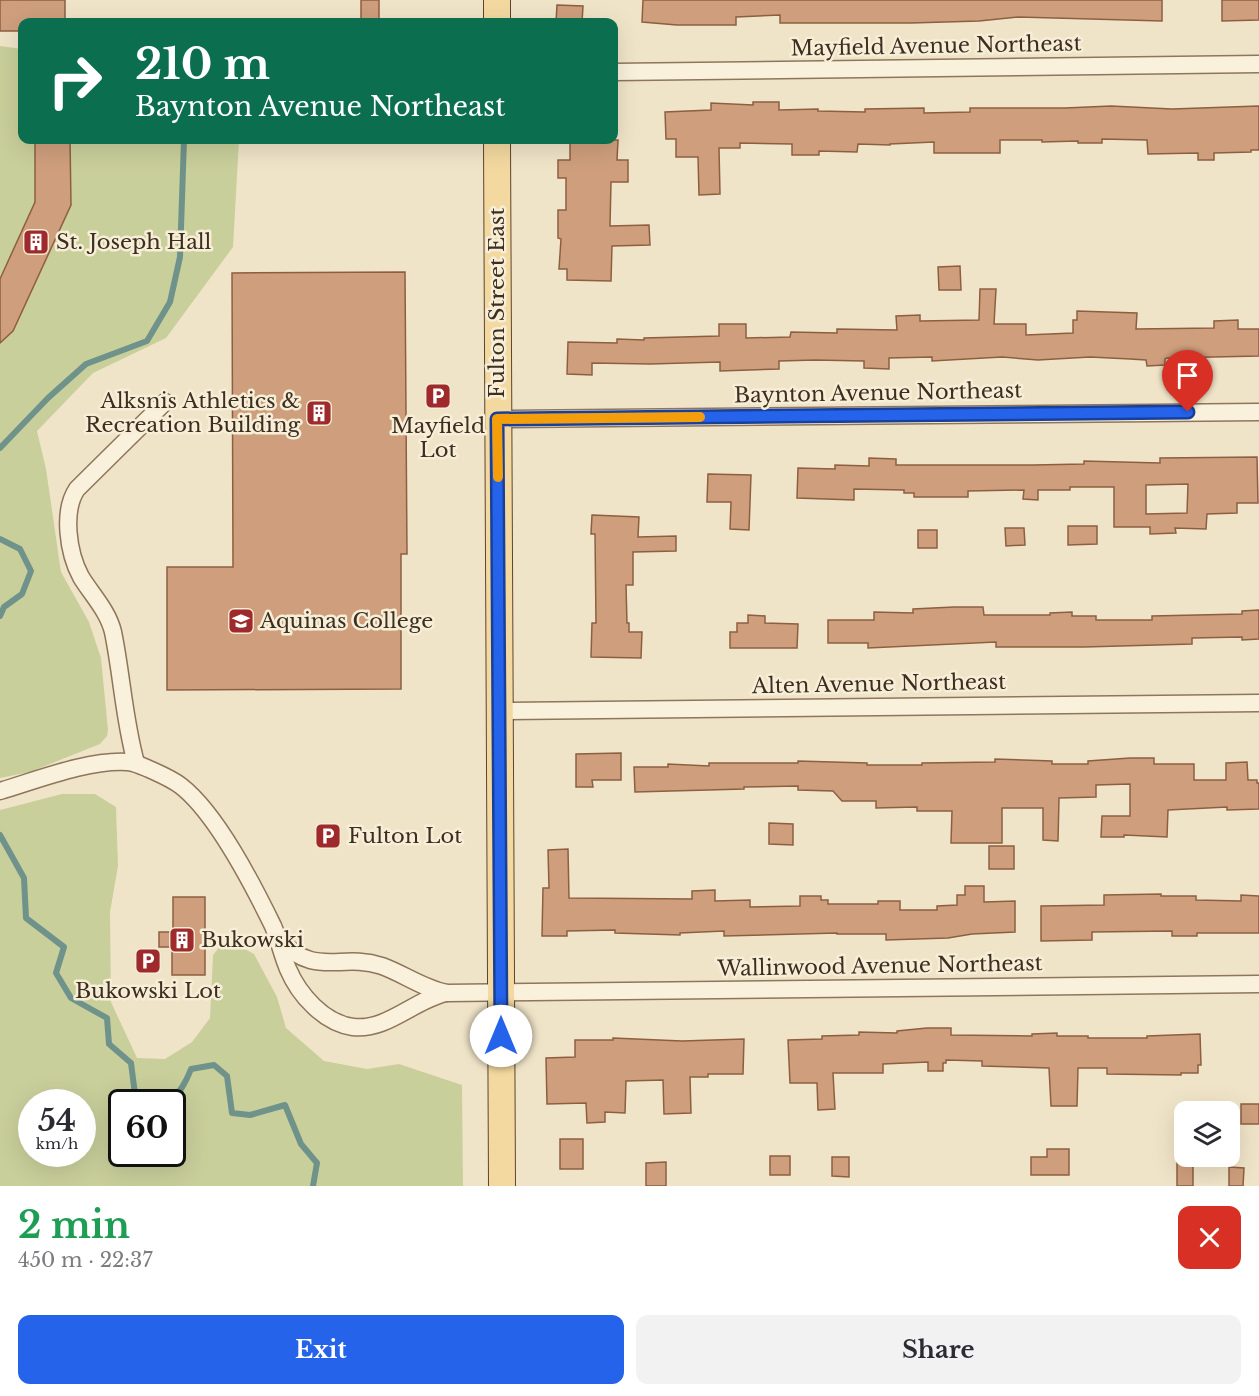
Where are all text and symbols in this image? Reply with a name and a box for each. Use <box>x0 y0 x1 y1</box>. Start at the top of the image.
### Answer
street label: Mayfield Avenue Northeast <box>790 30 1082 62</box>
text: 210 m <box>135 38 270 90</box>
icon: right <box>36 42 114 120</box>
text: Baynton Avenue Northeast <box>135 90 505 123</box>
street label: Fulton Street East <box>484 208 510 398</box>
building icon: St. Joseph Hall <box>21 227 51 257</box>
place label: St. Joseph Hall <box>56 229 212 255</box>
pin <box>1162 350 1213 412</box>
icon: arrive <box>1171 359 1204 392</box>
street label: Baynton Avenue Northeast <box>734 377 1022 409</box>
parking icon: Mayfield Lot <box>423 381 453 411</box>
place label: Alksnis Athletics & Recreation Building <box>85 388 300 438</box>
building icon: Alksnis Athletics & Recreation Building <box>304 398 334 428</box>
place label: Mayfield Lot <box>391 413 485 463</box>
school or university icon: Aquinas College <box>226 606 256 636</box>
place label: Aquinas College <box>259 608 433 634</box>
street label: Alten Avenue Northeast <box>751 669 1006 699</box>
parking icon: Fulton Lot <box>313 821 343 851</box>
place label: Fulton Lot <box>348 823 462 849</box>
building icon: Bukowski <box>167 925 197 955</box>
place label: Bukowski <box>201 927 304 953</box>
parking icon: Bukowski Lot <box>133 946 163 976</box>
street label: Wallinwood Avenue Northeast <box>716 950 1043 982</box>
place label: Bukowski Lot <box>75 978 221 1004</box>
position arrow <box>469 1004 533 1068</box>
speed limit sign: 60 <box>108 1089 186 1167</box>
map controls <box>1174 1101 1240 1167</box>
button: layers <box>1174 1101 1240 1167</box>
text: 54 <box>38 1102 76 1139</box>
text: km/h <box>36 1134 78 1153</box>
text: 2 min <box>18 1203 130 1248</box>
button: close <box>1178 1206 1241 1269</box>
text: 450 m · 22:37 <box>18 1248 152 1272</box>
button: Exit <box>18 1315 624 1384</box>
button: Share <box>636 1315 1241 1384</box>

